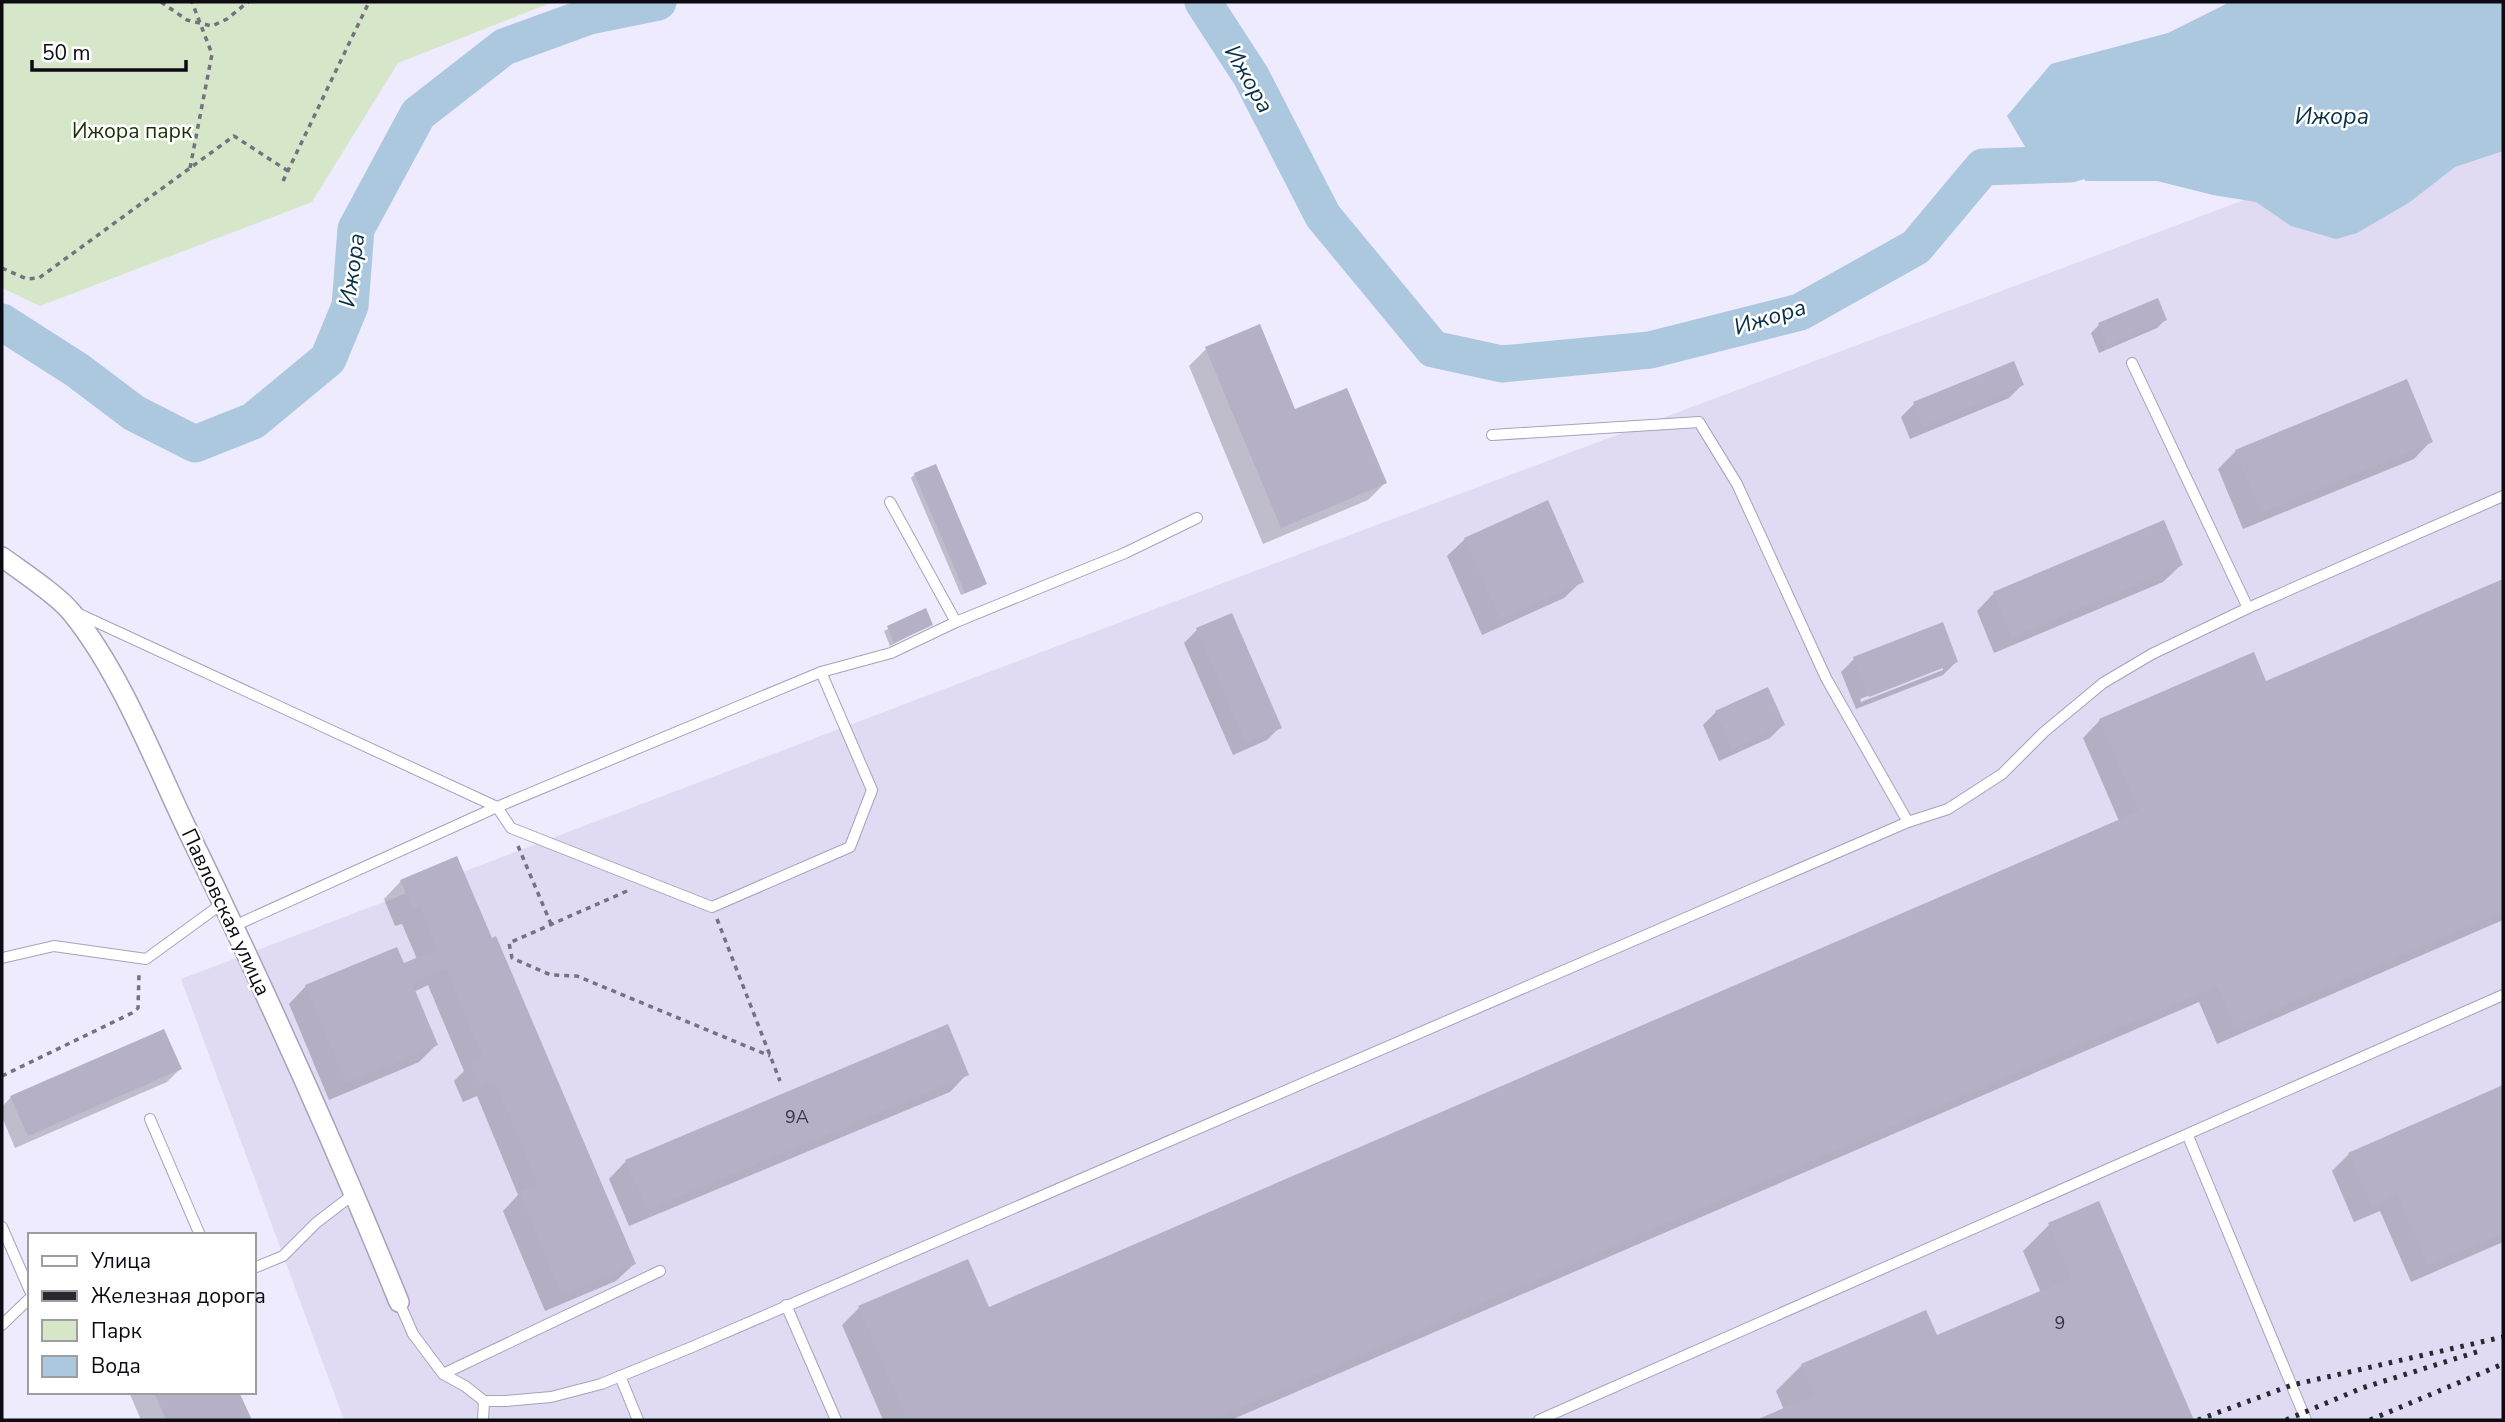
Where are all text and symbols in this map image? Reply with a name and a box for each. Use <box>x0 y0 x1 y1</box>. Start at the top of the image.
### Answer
scale bar <box>32 28 186 72</box>
text: 50 m <box>42 39 91 67</box>
water label: Ижора <box>1217 39 1281 119</box>
water label: Ижора <box>2295 101 2369 132</box>
park label: Ижора парк <box>72 117 193 145</box>
water label: Ижора <box>331 231 373 309</box>
water label: Ижора <box>1730 291 1810 343</box>
street label: Павловская улица <box>175 824 277 1000</box>
house number: 9А <box>785 1105 809 1129</box>
legend <box>28 1233 256 1394</box>
text: Улица <box>90 1247 151 1275</box>
text: Железная дорога <box>91 1282 266 1310</box>
house number: 9 <box>2055 1311 2065 1335</box>
text: Парк <box>91 1317 143 1345</box>
text: Вода <box>91 1352 141 1380</box>

